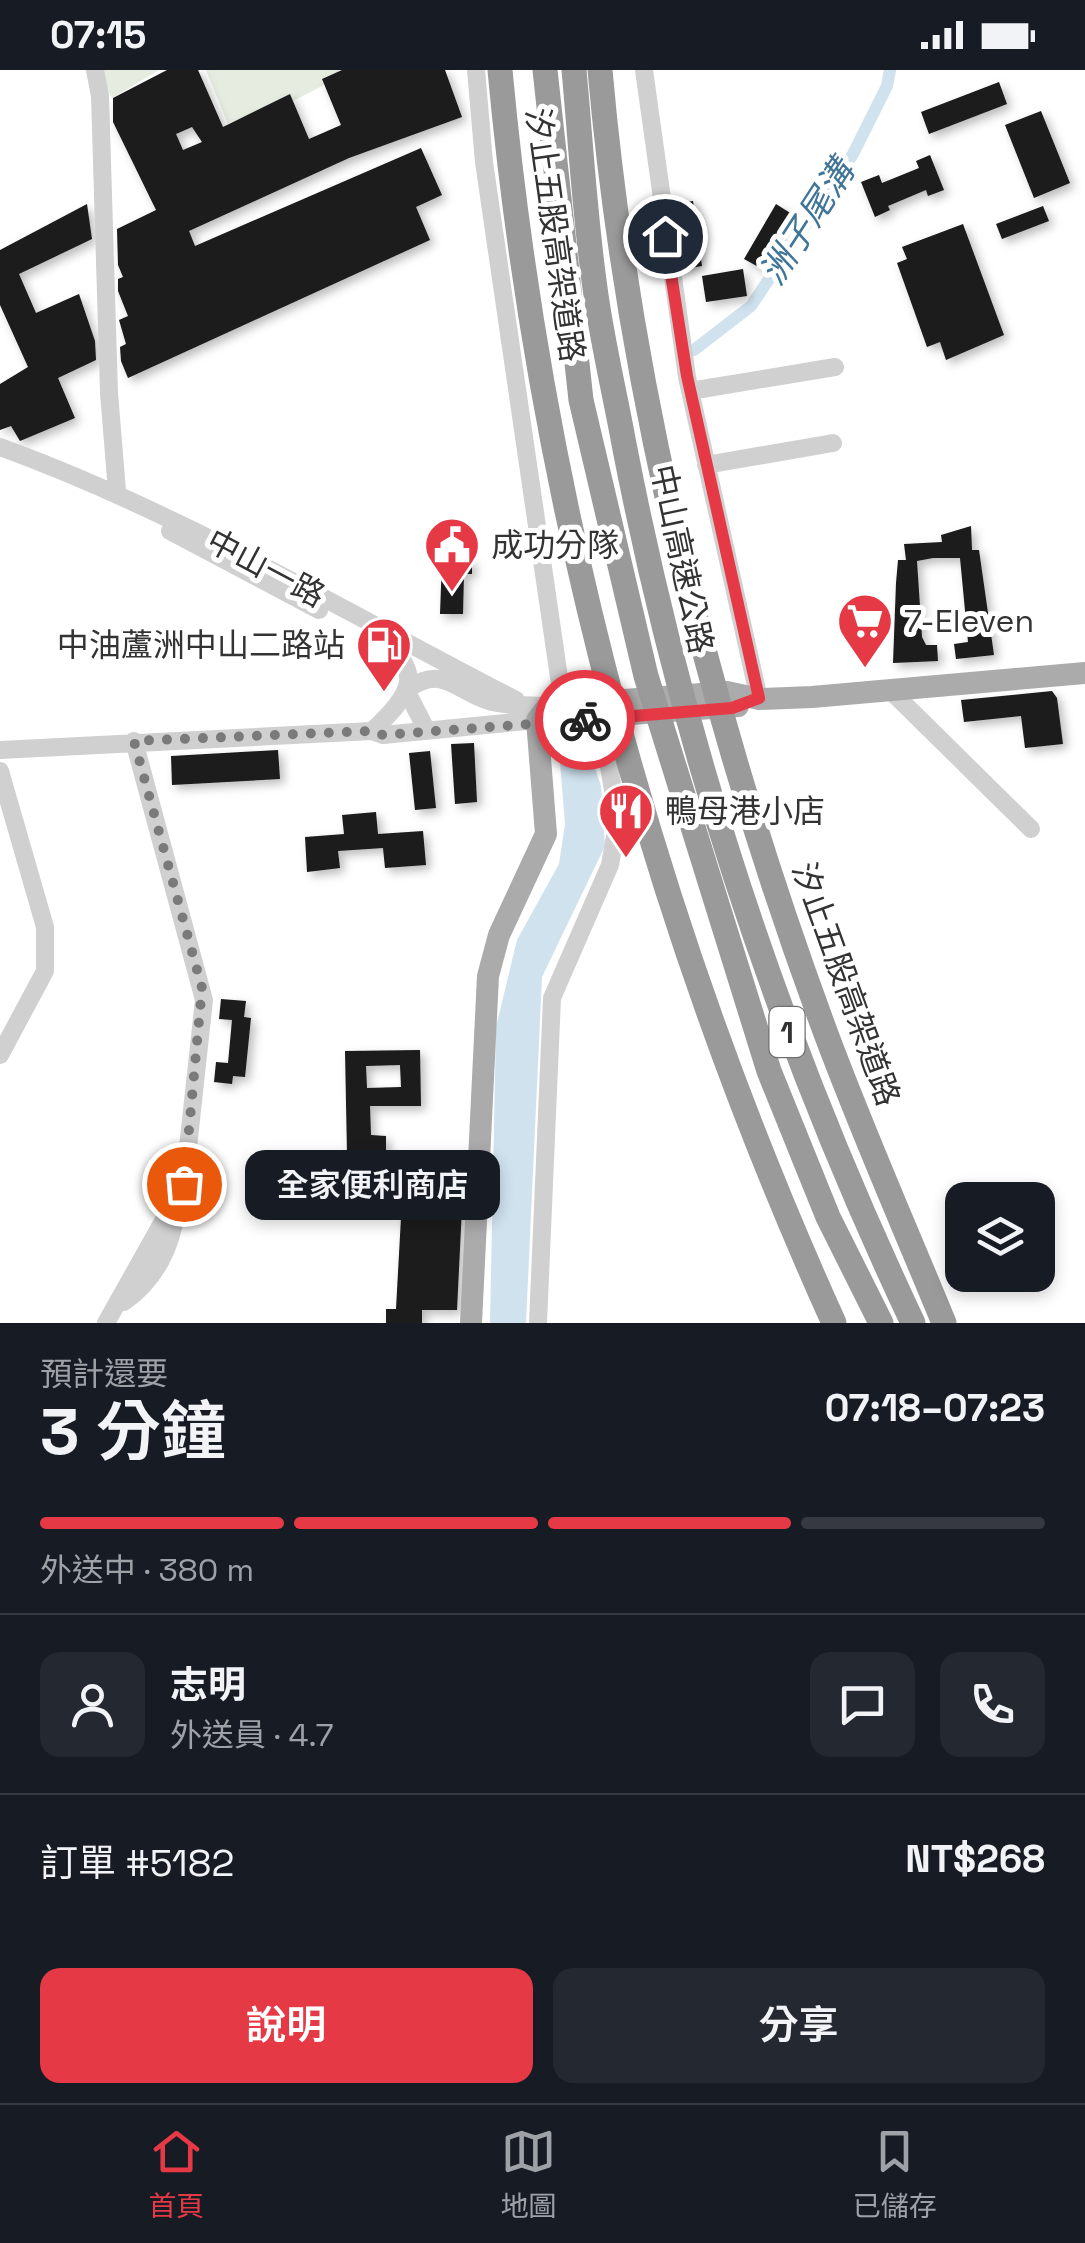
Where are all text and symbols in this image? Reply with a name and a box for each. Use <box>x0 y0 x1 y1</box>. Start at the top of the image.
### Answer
text: 07:15 <box>50 11 146 59</box>
street label: 汐止五股高架道路 <box>517 105 593 365</box>
water label: 洲子尾溝 <box>750 147 866 293</box>
pin <box>623 194 708 279</box>
icon: home <box>638 209 693 264</box>
street label: 中山高速公路 <box>642 461 722 657</box>
public building icon: 成功分隊 <box>422 515 482 594</box>
street label: 中山一路 <box>200 520 332 616</box>
place label: 成功分隊 <box>491 525 619 565</box>
supermarket icon: 7-Eleven <box>835 591 895 670</box>
place label: 7-Eleven <box>904 601 1034 641</box>
fuel station icon: 中油蘆洲中山二路站 <box>354 615 414 694</box>
place label: 中油蘆洲中山二路站 <box>57 625 345 665</box>
courier <box>535 670 635 770</box>
icon: bike <box>558 693 613 748</box>
restaurant icon: 鴨母港小店 <box>596 781 656 860</box>
place label: 鴨母港小店 <box>665 791 825 831</box>
street label: 汐止五股高架道路 <box>783 857 909 1111</box>
road number: 1 <box>770 1007 804 1057</box>
pin <box>142 1142 227 1227</box>
callout: 全家便利商店 <box>244 1149 499 1219</box>
icon: bag <box>157 1157 212 1212</box>
text: 全家便利商店 <box>276 1165 469 1205</box>
map controls <box>945 1182 1055 1292</box>
button: layers <box>945 1182 1055 1292</box>
text: 預計還要 <box>40 1354 168 1394</box>
text: 07:18–07:23 <box>825 1384 1045 1432</box>
text: 3 分鐘 <box>40 1390 226 1473</box>
text: 外送中 · 380 m <box>40 1550 254 1590</box>
button: person <box>40 1652 145 1757</box>
button: chat <box>810 1652 915 1757</box>
button: phone <box>940 1652 1045 1757</box>
text: 志明 <box>170 1661 246 1709</box>
text: 外送員 · 4.7 <box>170 1715 333 1755</box>
text: NT$268 <box>905 1835 1045 1883</box>
text: 訂單 #5182 <box>40 1839 234 1887</box>
button: 說明 <box>40 1968 533 2083</box>
button: 分享 <box>553 1968 1045 2083</box>
tab: 首頁 <box>148 2124 204 2224</box>
tab: 地圖 <box>500 2124 557 2224</box>
tab: 已儲存 <box>853 2124 937 2224</box>

